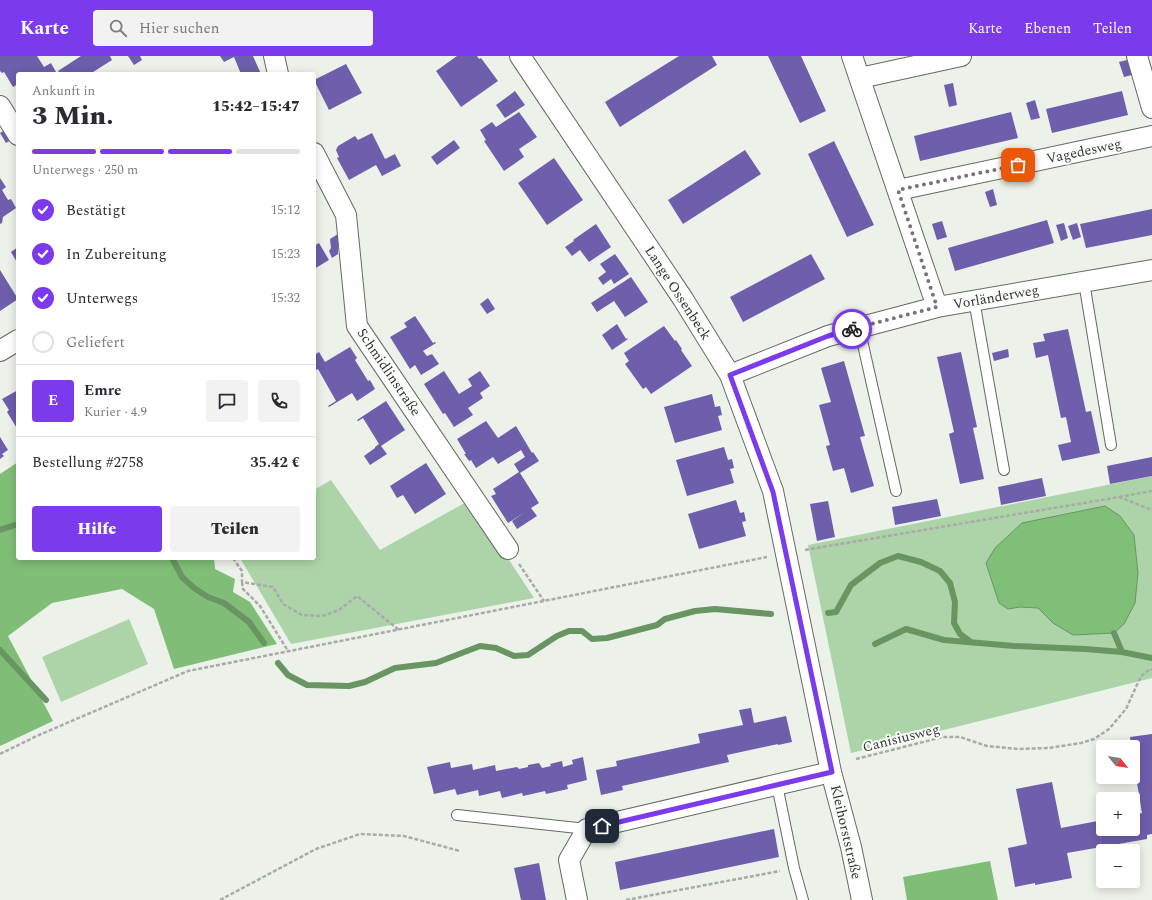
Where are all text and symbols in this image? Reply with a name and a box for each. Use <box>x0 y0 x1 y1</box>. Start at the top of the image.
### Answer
search box <box>93 10 373 46</box>
text: Karte <box>20 14 69 43</box>
icon: search <box>107 17 129 39</box>
text: Hier suchen <box>139 17 220 40</box>
text: Karte <box>968 18 1002 39</box>
text: Ebenen <box>1024 18 1071 39</box>
text: Teilen <box>1093 18 1132 39</box>
text: Ankunft in <box>32 81 95 101</box>
text: 15:42–15:47 <box>212 95 300 118</box>
text: 3 Min. <box>32 96 114 136</box>
street label: Vagedesweg <box>1044 133 1124 169</box>
pin <box>1001 148 1035 182</box>
icon: bag <box>1007 154 1029 176</box>
text: Unterwegs · 250 m <box>32 160 138 180</box>
icon: check <box>32 199 54 221</box>
text: Bestätigt <box>66 199 126 222</box>
text: 15:12 <box>271 200 300 220</box>
street label: Lange Ossenbeck <box>640 242 717 344</box>
icon: check <box>32 243 54 265</box>
text: In Zubereitung <box>66 243 167 266</box>
text: 15:23 <box>271 244 300 264</box>
street label: Vorländerweg <box>951 279 1041 315</box>
icon: check <box>32 287 54 309</box>
text: Unterwegs <box>66 287 138 310</box>
text: 15:32 <box>271 288 300 308</box>
courier <box>832 309 872 349</box>
icon: bike <box>841 318 863 340</box>
street label: Schmidlinstraße <box>352 324 426 420</box>
text: Geliefert <box>66 331 125 354</box>
text: Emre <box>84 379 122 402</box>
button: chat <box>206 380 248 422</box>
button: phone <box>258 380 300 422</box>
text: E <box>48 389 58 412</box>
text: Kurier · 4.9 <box>84 402 147 422</box>
text: Bestellung #2758 <box>32 451 144 474</box>
text: 35.42 € <box>250 451 300 474</box>
button: Hilfe <box>32 506 162 552</box>
button: Teilen <box>170 506 300 552</box>
street label: Canisiusweg <box>860 718 942 758</box>
north arrow <box>1096 740 1140 784</box>
map controls <box>1096 740 1140 888</box>
street label: Kleihorststraße <box>825 783 867 881</box>
button: + <box>1096 792 1140 836</box>
pin <box>585 809 619 843</box>
icon: home <box>591 815 613 837</box>
button: − <box>1096 844 1140 888</box>

